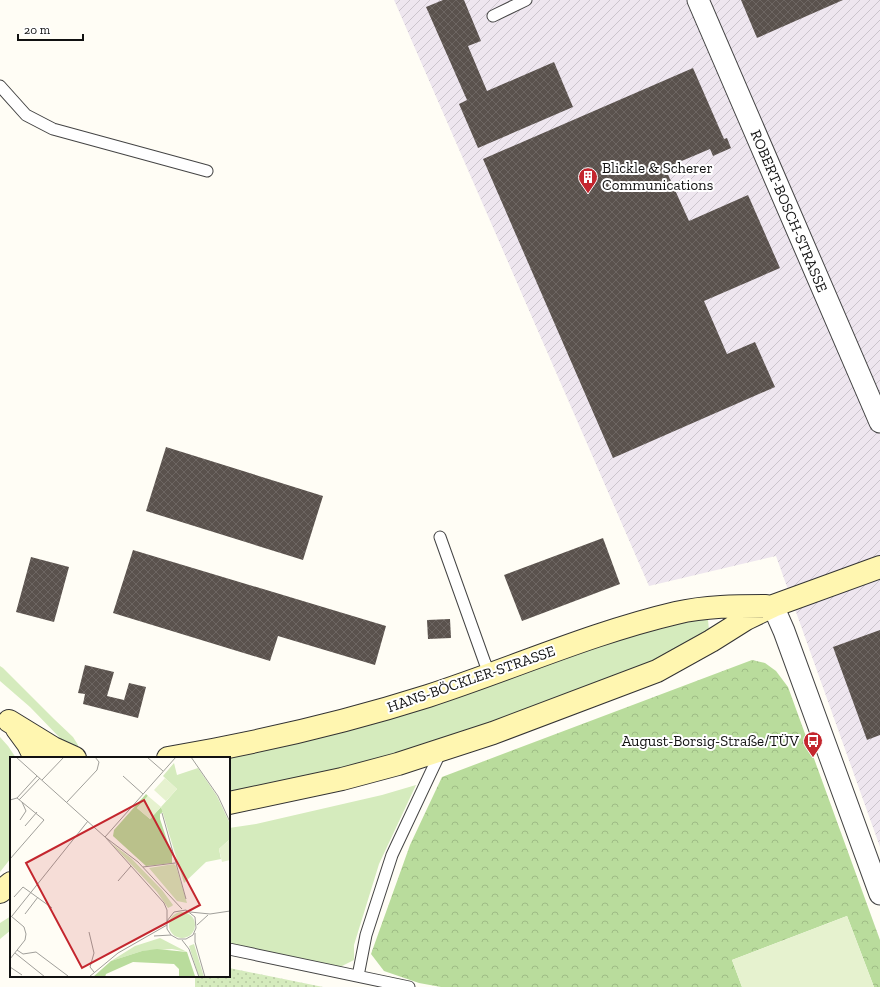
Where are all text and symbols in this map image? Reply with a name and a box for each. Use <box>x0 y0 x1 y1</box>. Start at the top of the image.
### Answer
scale bar <box>18 16 83 42</box>
text: 20 m <box>24 23 51 37</box>
street label: ROBERT-BOSCH-STRASSE <box>747 127 832 295</box>
place label: Blickle & Scherer Communications <box>602 159 713 194</box>
building icon: Blickle & Scherer Communications <box>577 166 599 194</box>
street label: HANS-BÖCKLER-STRASSE <box>385 642 558 716</box>
bus stop icon: August-Borsig-Straße/TÜV <box>802 730 824 758</box>
place label: August-Borsig-Straße/TÜV <box>622 732 799 750</box>
inset map <box>10 757 230 977</box>

